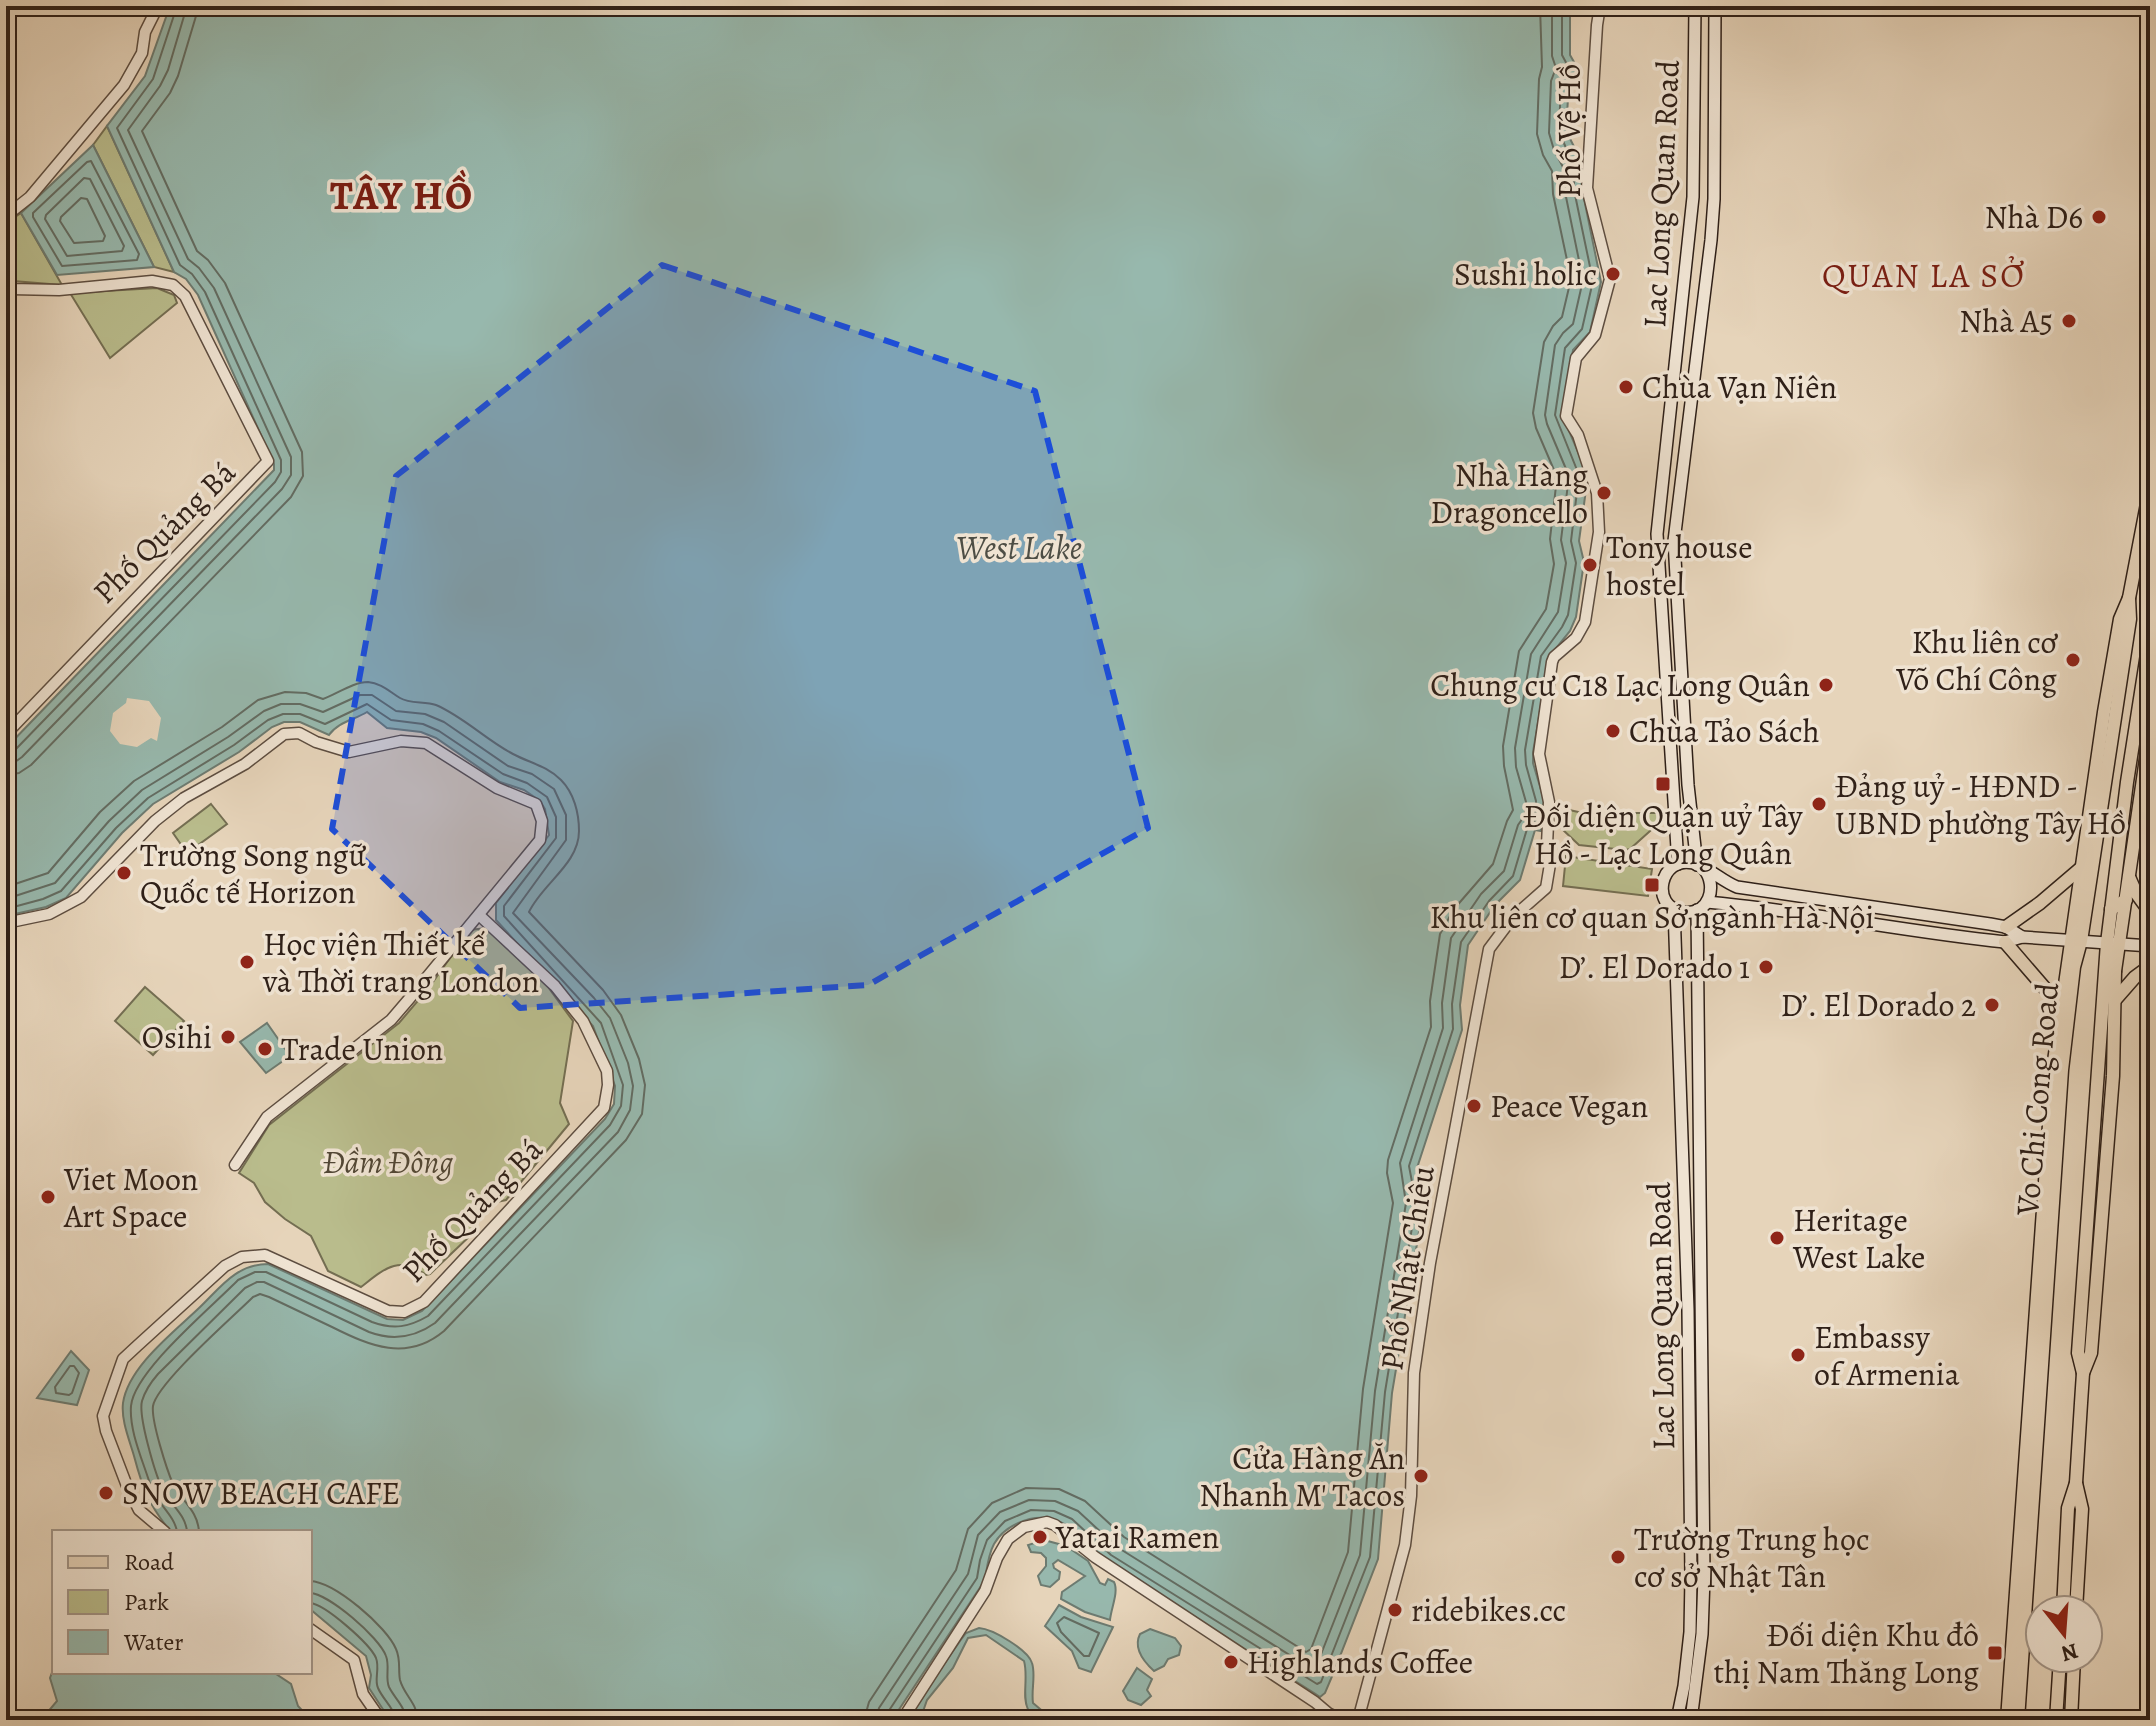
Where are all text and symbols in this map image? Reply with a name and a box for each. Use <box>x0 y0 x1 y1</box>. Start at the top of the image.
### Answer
street label: Lac Long Quan Road <box>1632 58 1690 329</box>
street label: Phố Vệ Hồ <box>1547 64 1591 198</box>
district label: TÂY HỒ <box>330 168 474 223</box>
place label: Nhà D6 <box>1984 195 2083 239</box>
marker: Nhà D6 <box>2090 208 2108 226</box>
place label: Sushi holic <box>1454 252 1597 296</box>
district label: QUAN LA SỞ <box>1822 252 2026 299</box>
marker: Sushi holic <box>1604 265 1622 283</box>
place label: Nhà A5 <box>1959 299 2053 343</box>
marker: Nhà A5 <box>2060 312 2078 330</box>
place label: Chùa Vạn Niên <box>1642 365 1837 409</box>
marker: Chùa Vạn Niên <box>1617 378 1635 396</box>
street label: Phố Quảng Bá <box>83 451 245 613</box>
place label: Nhà Hàng Dragoncello <box>1430 453 1588 534</box>
marker: Nhà Hàng Dragoncello <box>1595 484 1613 502</box>
water label: West Lake <box>956 524 1082 571</box>
place label: Tony house hostel <box>1606 525 1753 606</box>
marker: Tony house hostel <box>1581 556 1599 574</box>
place label: Khu liên cơ Võ Chí Công <box>1895 620 2058 701</box>
marker: Khu liên cơ Võ Chí Công <box>2064 651 2082 669</box>
place label: Chung cư C18 Lạc Long Quân <box>1430 663 1810 707</box>
marker: Chung cư C18 Lạc Long Quân <box>1817 676 1835 694</box>
place label: Chùa Tảo Sách <box>1629 709 1820 753</box>
marker: Chùa Tảo Sách <box>1604 722 1622 740</box>
place label: Đảng uỷ - HĐND - UBND phường Tây Hồ <box>1835 764 2126 845</box>
marker: Đối diện Quận uỷ Tây Hồ - Lạc Long Quân <box>1654 775 1672 793</box>
place label: Đối diện Quận uỷ Tây Hồ - Lạc Long Quân <box>1523 794 1803 875</box>
marker: Đảng uỷ - HĐND - UBND phường Tây Hồ <box>1810 795 1828 813</box>
place label: Trường Song ngữ Quốc tế Horizon <box>140 833 367 914</box>
marker: Trường Song ngữ Quốc tế Horizon <box>115 864 133 882</box>
marker: Khu liên cơ quan Sở ngành Hà Nội <box>1643 876 1661 894</box>
place label: Khu liên cơ quan Sở ngành Hà Nội <box>1430 895 1874 939</box>
place label: Học viện Thiết kế và Thời trang London <box>262 922 539 1003</box>
place label: D’. El Dorado 1 <box>1559 945 1750 989</box>
marker: Học viện Thiết kế và Thời trang London <box>238 953 256 971</box>
marker: D’. El Dorado 1 <box>1757 958 1775 976</box>
street label: Vo Chi Cong Road <box>2005 980 2069 1218</box>
place label: D’. El Dorado 2 <box>1780 983 1976 1027</box>
marker: D’. El Dorado 2 <box>1983 996 2001 1014</box>
place label: Osihi <box>142 1015 212 1059</box>
place label: Trade Union <box>281 1027 443 1071</box>
marker: Osihi <box>219 1028 237 1046</box>
marker: Trade Union <box>256 1040 274 1058</box>
place label: Peace Vegan <box>1490 1084 1648 1128</box>
marker: Peace Vegan <box>1465 1097 1483 1115</box>
street label: Phố Quảng Bá <box>392 1128 552 1292</box>
park label: Đầm Đông <box>323 1140 453 1184</box>
place label: Viet Moon Art Space <box>63 1157 198 1238</box>
street label: Phố Nhật Chiêu <box>1369 1162 1445 1374</box>
street label: Lac Long Quan Road <box>1637 1181 1685 1450</box>
marker: Viet Moon Art Space <box>39 1188 57 1206</box>
place label: Heritage West Lake <box>1792 1198 1925 1279</box>
marker: Heritage West Lake <box>1768 1229 1786 1247</box>
place label: Embassy of Armenia <box>1814 1315 1960 1396</box>
marker: Embassy of Armenia <box>1789 1346 1807 1364</box>
place label: Cửa Hàng Ăn Nhanh M' Tacos <box>1199 1436 1405 1517</box>
marker: Cửa Hàng Ăn Nhanh M' Tacos <box>1412 1467 1430 1485</box>
place label: SNOW BEACH CAFE <box>122 1471 400 1515</box>
marker: SNOW BEACH CAFE <box>97 1484 115 1502</box>
place label: Yatai Ramen <box>1055 1515 1219 1559</box>
place label: Trường Trung học cơ sở Nhật Tân <box>1634 1517 1869 1598</box>
marker: Yatai Ramen <box>1031 1528 1049 1546</box>
legend <box>52 1530 312 1674</box>
text: Road <box>124 1546 174 1578</box>
marker: Trường Trung học cơ sở Nhật Tân <box>1609 1548 1627 1566</box>
text: Park <box>124 1586 169 1618</box>
place label: ridebikes.cc <box>1411 1588 1566 1632</box>
north arrow <box>2024 1594 2104 1674</box>
marker: ridebikes.cc <box>1386 1601 1404 1619</box>
place label: Đối diện Khu đô thị Nam Thăng Long <box>1714 1613 1979 1694</box>
text: Water <box>123 1626 184 1658</box>
text: N <box>2058 1635 2082 1669</box>
place label: Highlands Coffee <box>1247 1640 1473 1684</box>
marker: Đối diện Khu đô thị Nam Thăng Long <box>1986 1644 2004 1662</box>
marker: Highlands Coffee <box>1222 1653 1240 1671</box>

